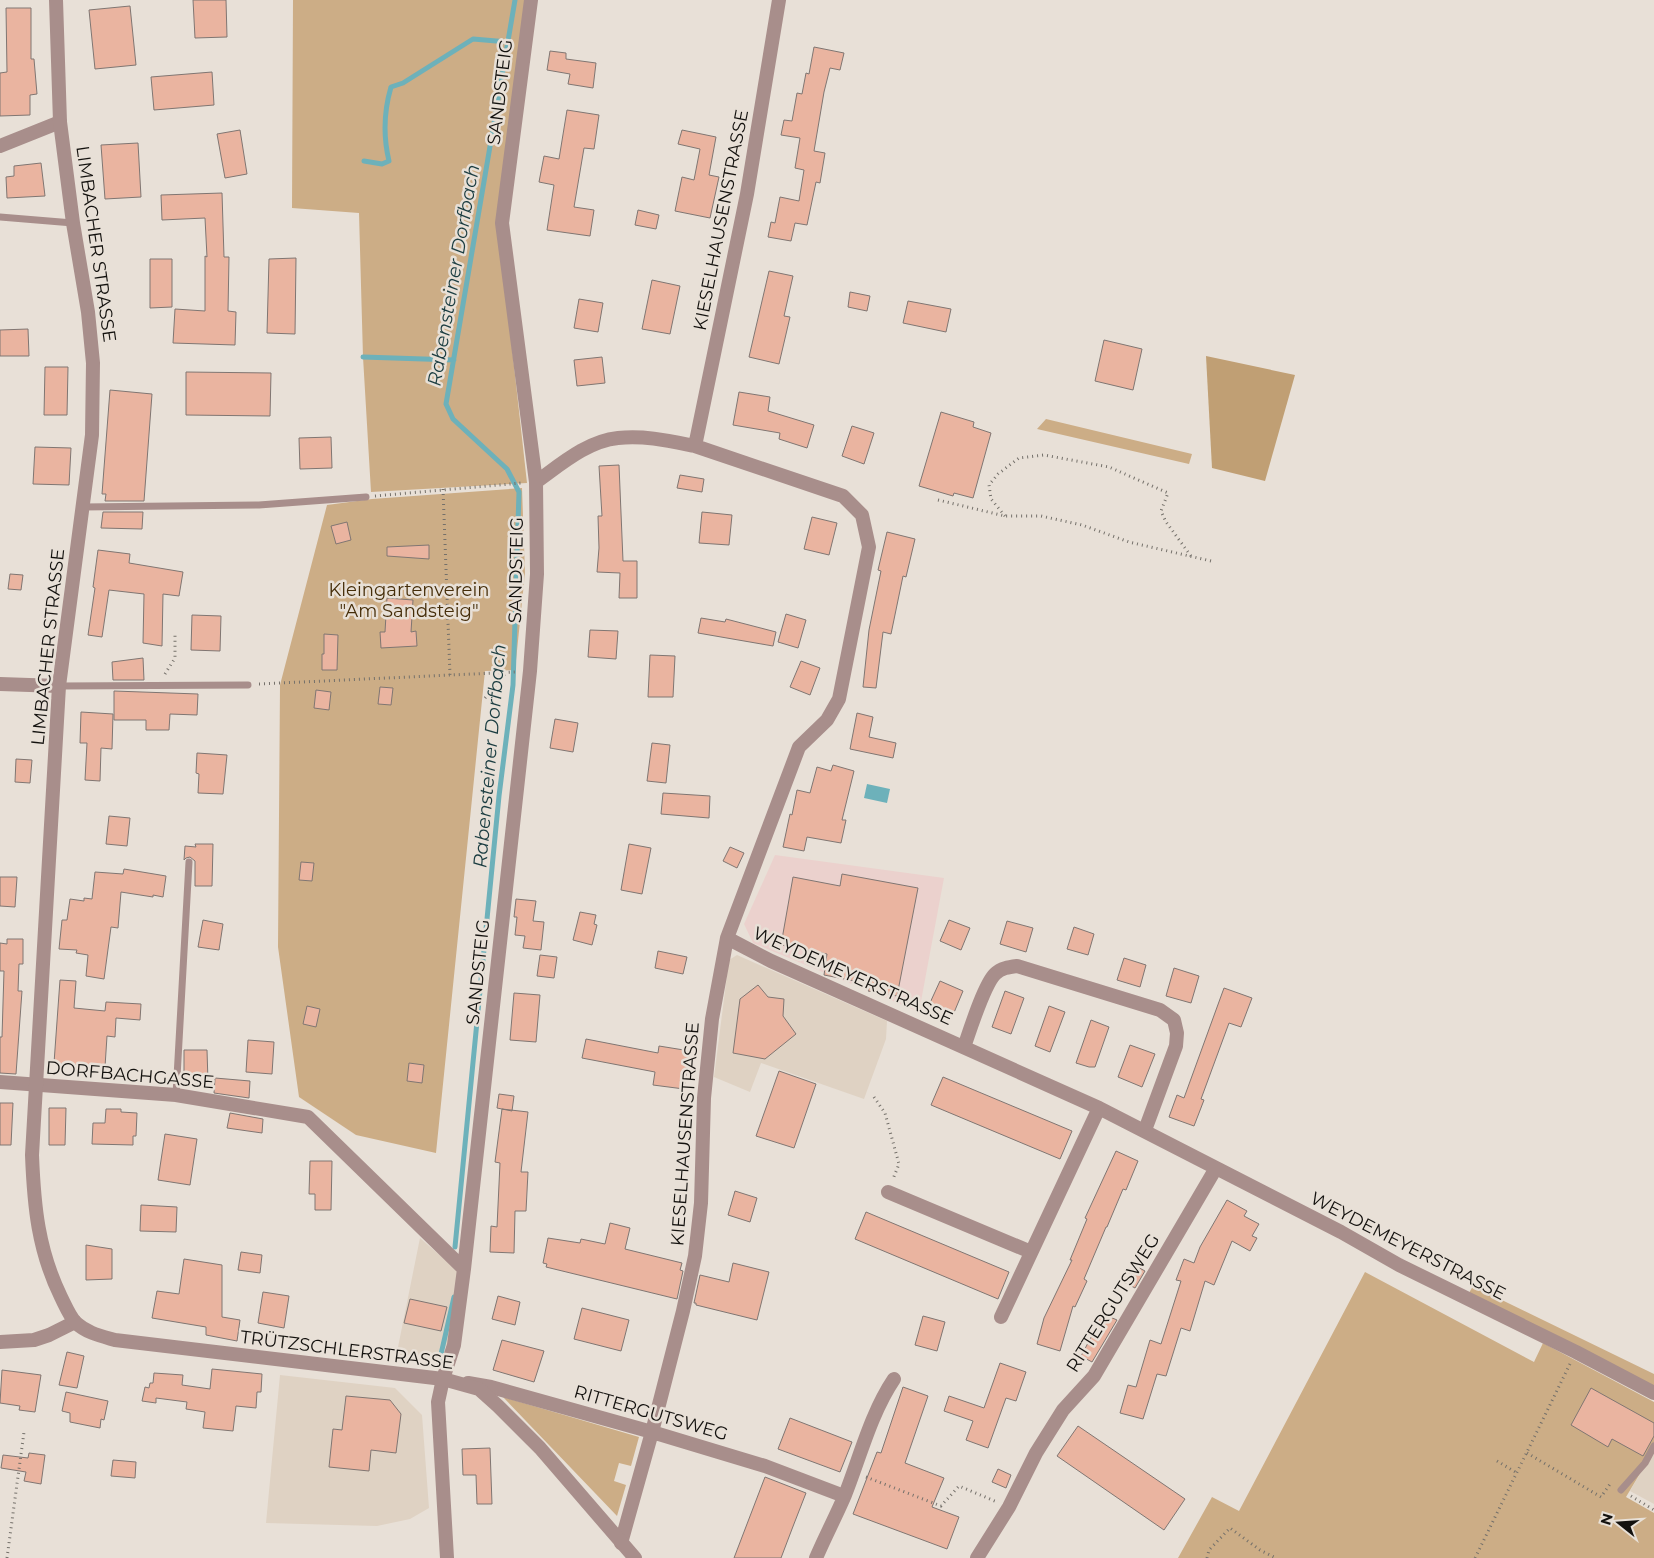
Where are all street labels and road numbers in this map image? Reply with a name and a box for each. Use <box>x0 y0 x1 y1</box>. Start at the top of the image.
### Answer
street label: SANDSTEIG <box>483 38 517 146</box>
street label: KIESELHAUSENSTRASSE <box>689 108 753 332</box>
street label: LIMBACHER STRASSE <box>71 144 121 344</box>
street label: SANDSTEIG <box>504 517 528 623</box>
street label: LIMBACHER STRASSE <box>27 547 69 747</box>
street label: SANDSTEIG <box>462 918 494 1026</box>
street label: WEYDEMEYERSTRASSE <box>750 922 956 1030</box>
street label: KIESELHAUSENSTRASSE <box>666 1021 704 1247</box>
street label: DORFBACHGASSE <box>45 1057 215 1093</box>
street label: WEYDEMEYERSTRASSE <box>1307 1187 1509 1305</box>
street label: RITTERGUTSWEG <box>1062 1230 1164 1376</box>
street label: TRÜTZSCHLERSTRASSE <box>239 1326 455 1374</box>
street label: RITTERGUTSWEG <box>571 1380 731 1446</box>

